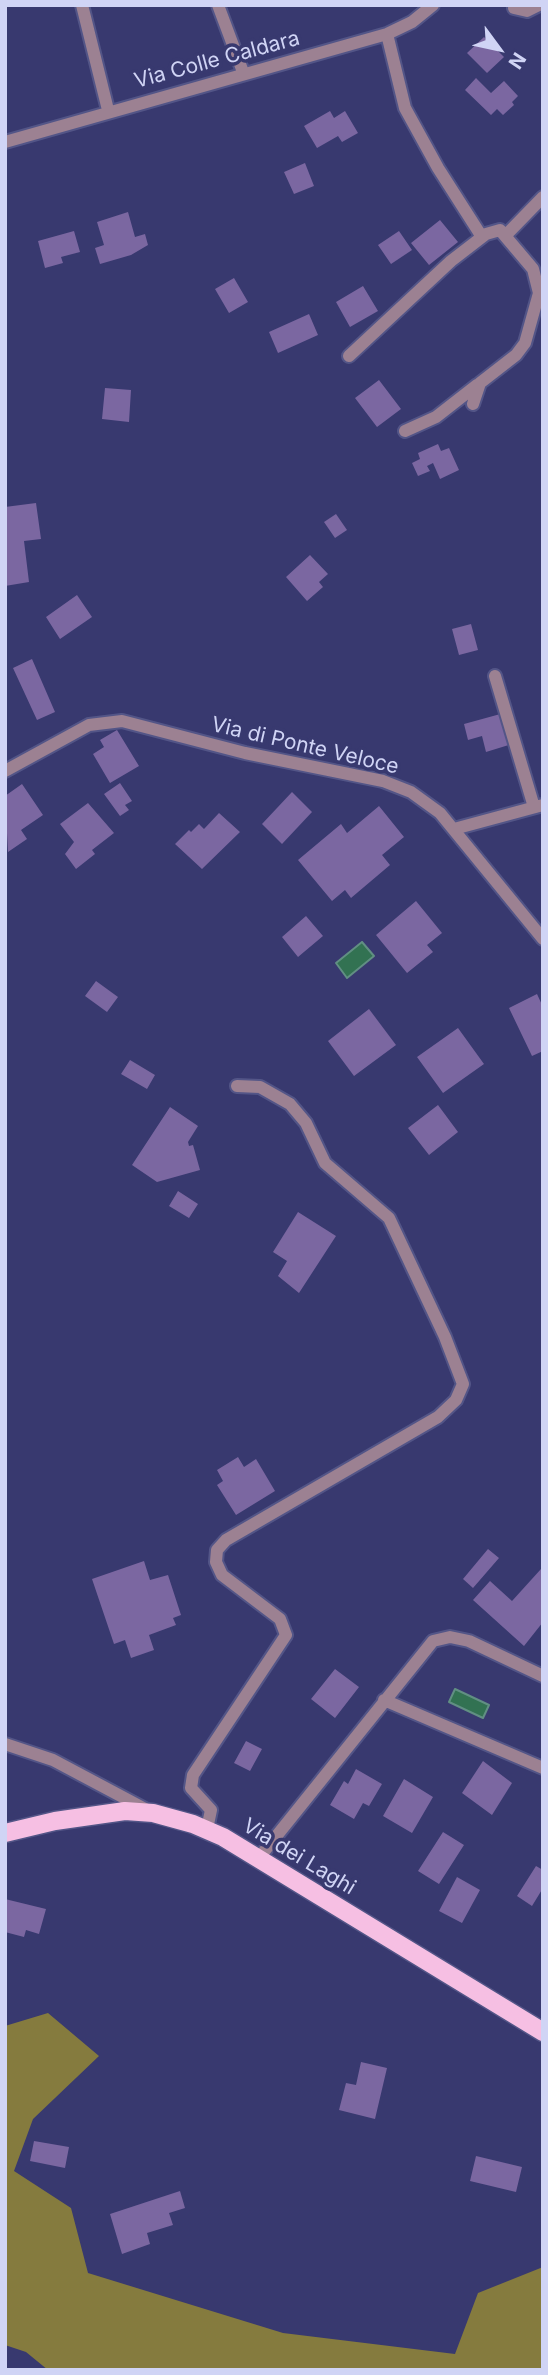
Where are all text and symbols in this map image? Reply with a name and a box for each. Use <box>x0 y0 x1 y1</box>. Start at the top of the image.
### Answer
north arrow <box>464 14 534 84</box>
street label: Via Colle Caldara <box>132 26 302 94</box>
text: N <box>503 48 531 73</box>
street label: Via di Ponte Veloce <box>209 712 401 780</box>
street label: Via dei Laghi <box>238 1813 360 1901</box>

